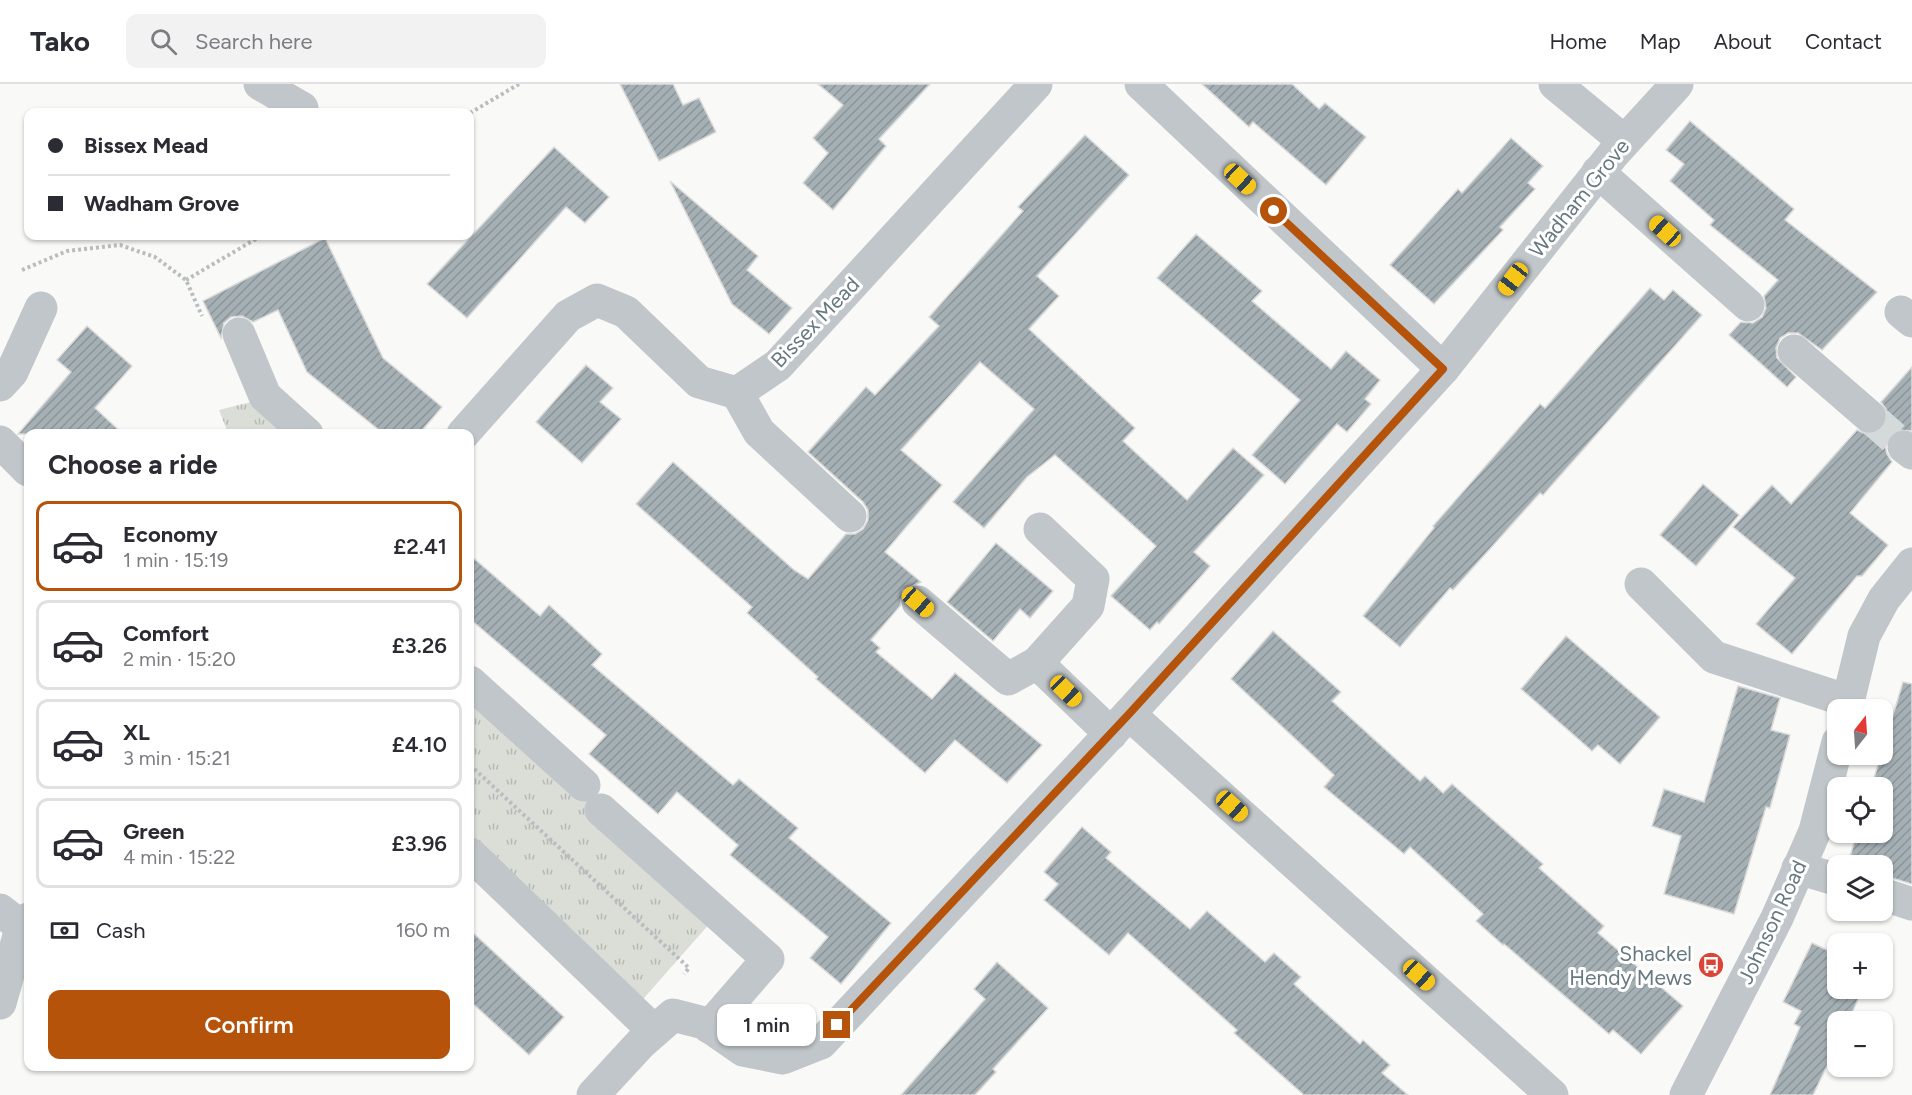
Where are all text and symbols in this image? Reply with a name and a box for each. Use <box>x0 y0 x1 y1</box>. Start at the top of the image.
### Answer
search box <box>126 14 546 68</box>
text: Tako <box>30 24 90 58</box>
icon: search <box>147 25 180 58</box>
text: Search here <box>195 28 313 55</box>
text: Home <box>1550 29 1607 54</box>
text: Map <box>1640 29 1681 54</box>
text: About <box>1714 29 1772 54</box>
text: Contact <box>1805 29 1882 54</box>
text: Bissex Mead <box>84 132 208 159</box>
street label: Wadham Grove <box>1524 134 1634 262</box>
car <box>1221 160 1259 198</box>
text: Wadham Grove <box>84 190 239 217</box>
route start <box>1260 197 1287 224</box>
car <box>1646 212 1684 250</box>
car <box>1495 259 1531 299</box>
street label: Bissex Mead <box>766 272 864 372</box>
text: Choose a ride <box>48 448 217 481</box>
icon: car <box>51 519 105 573</box>
text: Economy <box>123 521 218 548</box>
text: £2.41 <box>393 533 447 560</box>
text: 1 min · 15:19 <box>123 548 228 572</box>
car <box>899 583 937 621</box>
icon: car <box>51 618 105 672</box>
text: Comfort <box>123 620 209 647</box>
text: £3.26 <box>392 632 447 659</box>
text: 2 min · 15:20 <box>123 647 236 671</box>
car <box>1047 672 1085 710</box>
north arrow <box>1827 699 1893 765</box>
map controls <box>1827 699 1893 1077</box>
icon: car <box>51 717 105 771</box>
text: XL <box>123 719 150 746</box>
text: £4.10 <box>392 731 447 758</box>
text: 3 min · 15:21 <box>123 746 231 770</box>
button: locate <box>1827 777 1893 843</box>
car <box>1213 787 1251 825</box>
icon: car <box>51 816 105 870</box>
text: Green <box>123 818 185 845</box>
text: £3.96 <box>392 830 447 857</box>
text: 4 min · 15:22 <box>123 845 235 869</box>
button: layers <box>1827 855 1893 921</box>
street label: Johnson Road <box>1732 856 1812 988</box>
icon: cash <box>48 914 81 947</box>
text: Cash <box>96 917 146 944</box>
text: 160 m <box>396 918 450 942</box>
button: + <box>1827 933 1893 999</box>
place label: Shackel Hendy Mews <box>1569 941 1692 990</box>
bus stop icon: Shackel Hendy Mews <box>1696 950 1726 980</box>
car <box>1400 956 1438 994</box>
button: Confirm <box>48 990 450 1059</box>
callout: 1 min <box>717 1004 816 1046</box>
route end <box>823 1011 850 1038</box>
button: − <box>1827 1011 1893 1077</box>
text: 1 min <box>743 1013 790 1037</box>

